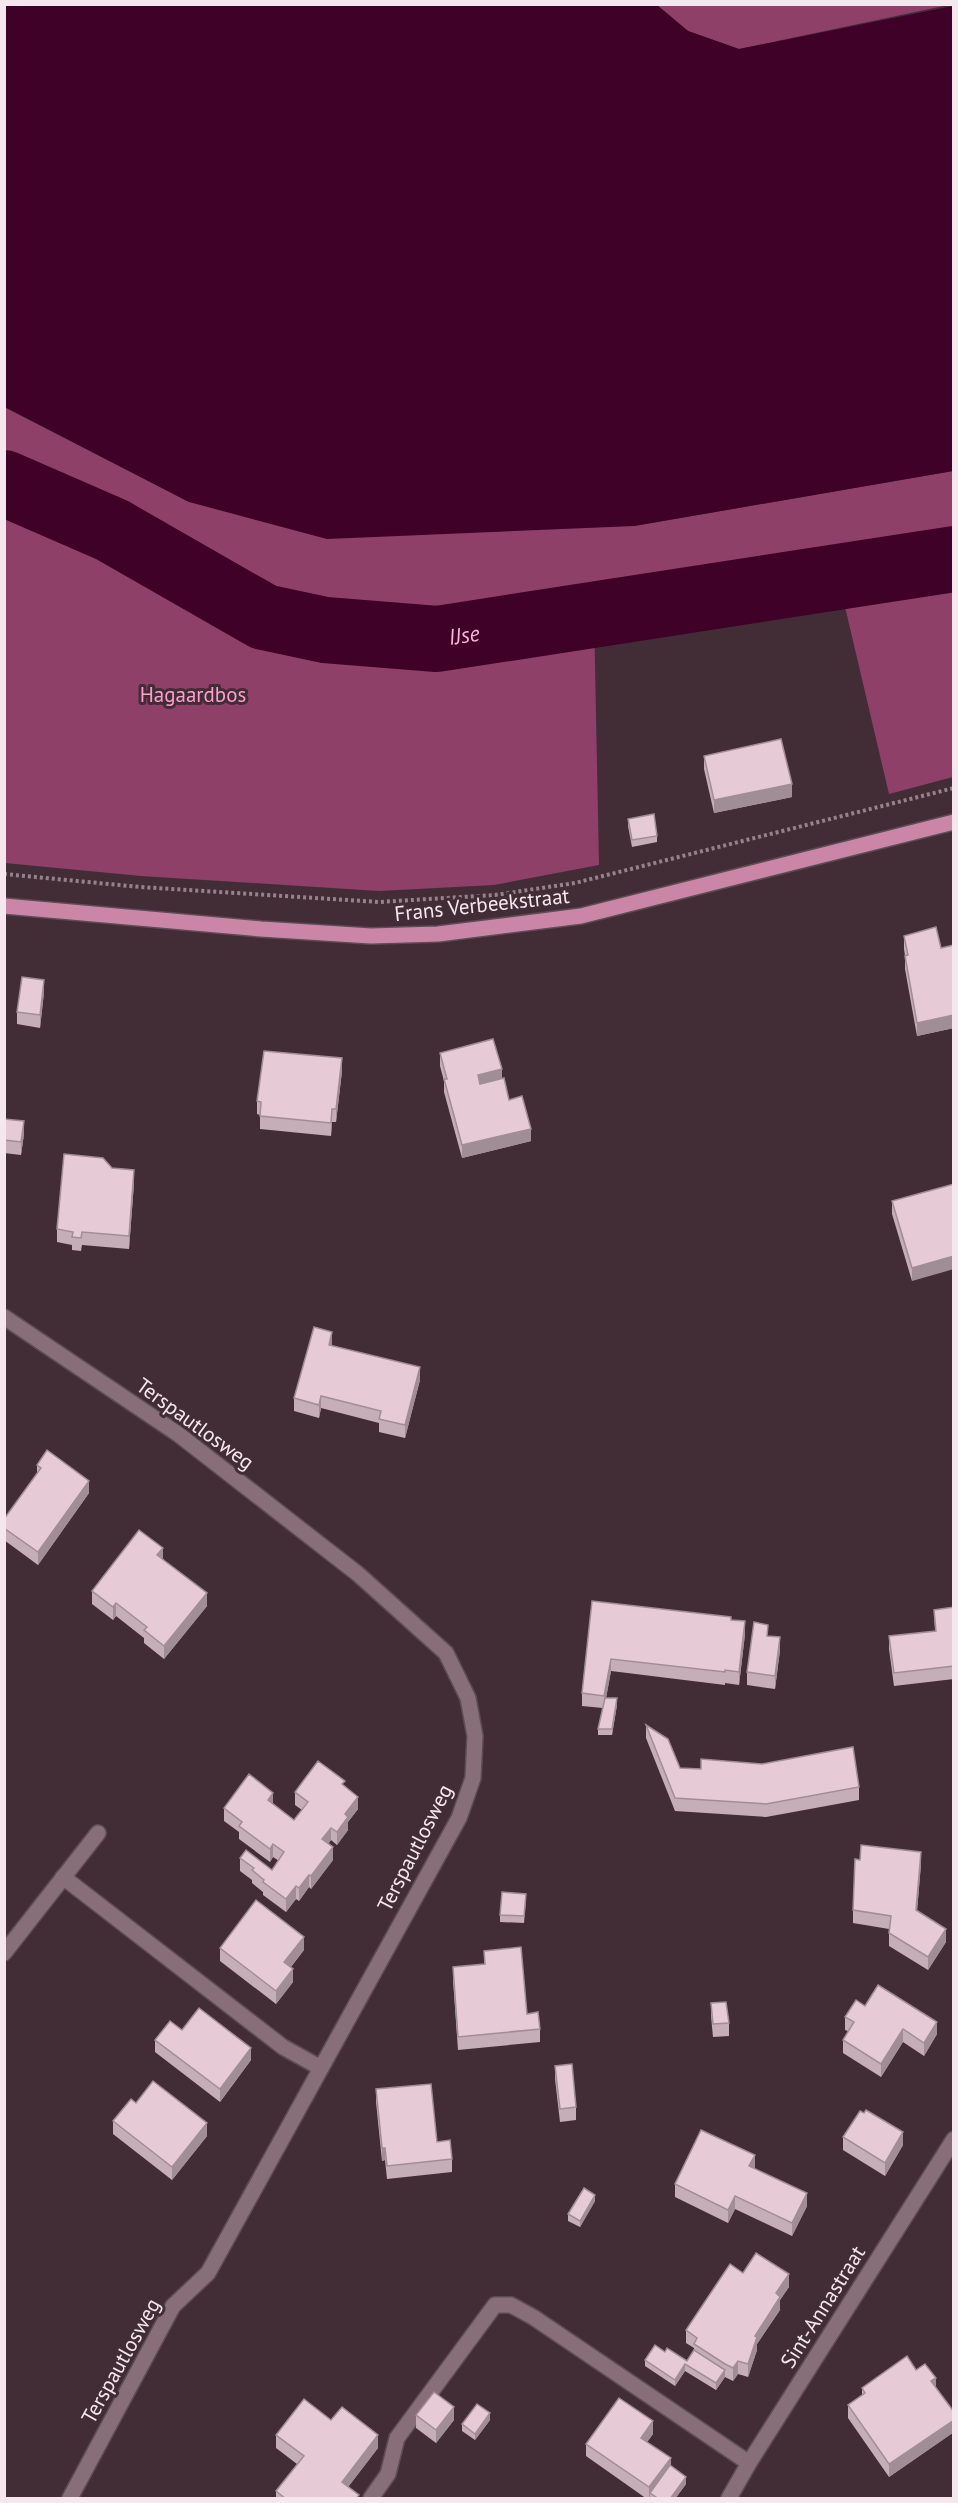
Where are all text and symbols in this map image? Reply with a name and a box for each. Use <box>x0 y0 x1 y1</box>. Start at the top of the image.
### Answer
water label: IJse <box>446 618 482 651</box>
park label: Hagaardbos <box>140 681 246 708</box>
street label: Frans Verbeekstraat <box>393 882 571 927</box>
street label: Terspautlosweg <box>131 1372 259 1475</box>
street label: Terspautlosweg <box>371 1780 458 1916</box>
street label: Sint-Annastraat <box>774 2241 871 2373</box>
street label: Terspautlosweg <box>75 2293 166 2428</box>

